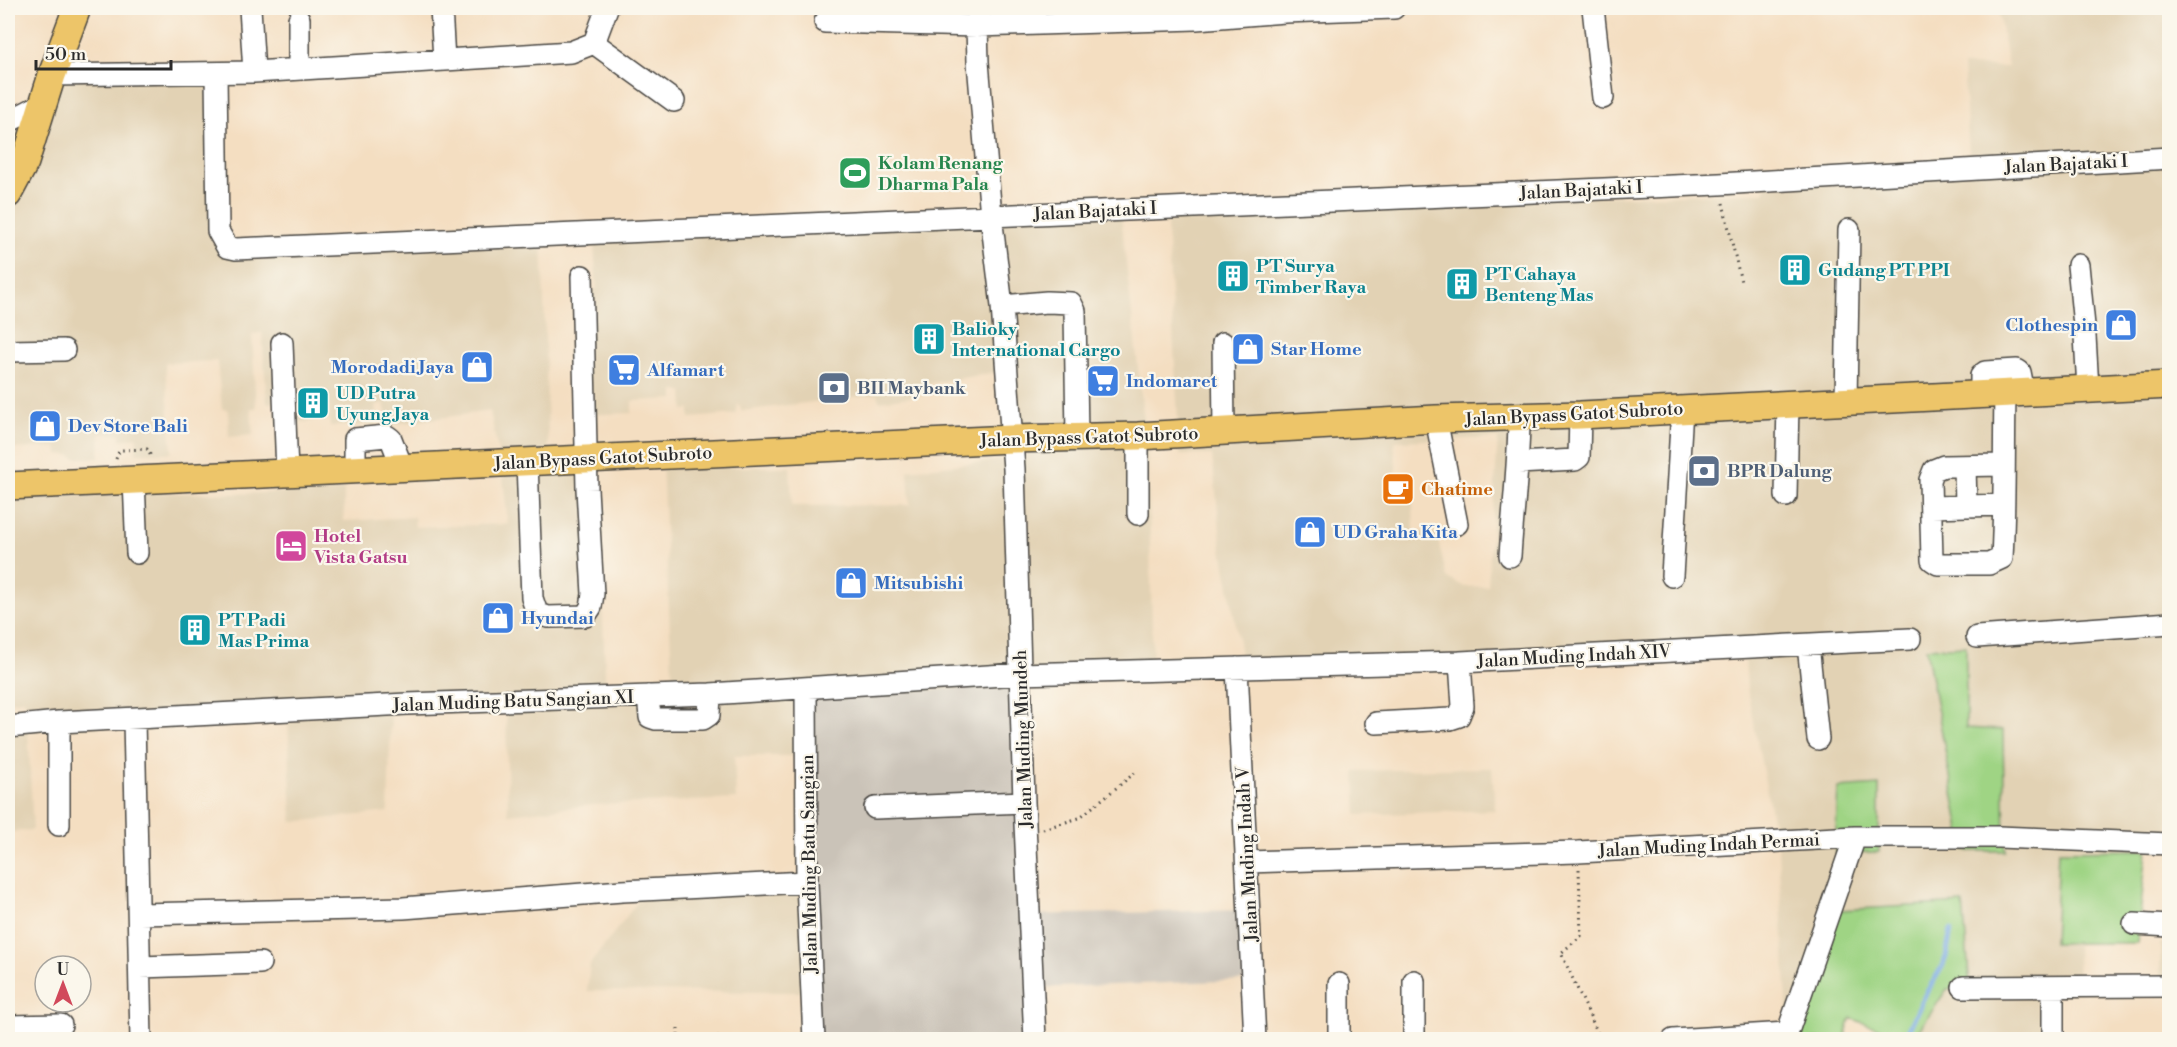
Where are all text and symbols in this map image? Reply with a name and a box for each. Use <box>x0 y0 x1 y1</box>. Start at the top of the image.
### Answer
scale bar <box>36 33 171 71</box>
text: 50 m <box>45 43 87 66</box>
street label: Jalan Bajataki I <box>2003 150 2129 179</box>
place label: Kolam Renang Dharma Pala <box>878 152 1003 196</box>
sports icon: Kolam Renang Dharma Pala <box>837 155 873 191</box>
street label: Jalan Bajataki I <box>1518 176 1644 205</box>
street label: Jalan Bajataki I <box>1032 197 1158 226</box>
building icon: Gudang PT PPI <box>1777 252 1813 288</box>
place label: PT Surya Timber Raya <box>1256 255 1367 299</box>
building icon: PT Surya Timber Raya <box>1215 258 1251 294</box>
place label: Gudang PT PPI <box>1818 259 1950 282</box>
place label: PT Cahaya Benteng Mas <box>1485 263 1594 307</box>
building icon: PT Cahaya Benteng Mas <box>1444 266 1480 302</box>
shop icon: Clothespin <box>2103 307 2139 343</box>
place label: Clothespin <box>2005 314 2098 337</box>
place label: Balioky International Cargo <box>952 318 1121 362</box>
building icon: Balioky International Cargo <box>911 321 947 357</box>
shop icon: Star Home <box>1230 331 1266 367</box>
place label: Star Home <box>1271 338 1362 361</box>
shop icon: Morodadi Jaya <box>459 349 495 385</box>
supermarket icon: Alfamart <box>606 352 642 388</box>
place label: Morodadi Jaya <box>331 356 454 379</box>
place label: Alfamart <box>646 359 725 382</box>
supermarket icon: Indomaret <box>1085 363 1121 399</box>
bank icon: BII Maybank <box>816 370 852 406</box>
place label: Indomaret <box>1126 370 1218 393</box>
place label: BII Maybank <box>857 377 967 400</box>
place label: UD Putra Uyung Jaya <box>336 382 430 426</box>
building icon: UD Putra Uyung Jaya <box>295 385 331 421</box>
street label: Jalan Bypass Gatot Subroto <box>1463 397 1684 432</box>
shop icon: Dev Store Bali <box>27 408 63 444</box>
place label: Dev Store Bali <box>68 415 188 438</box>
street label: Jalan Bypass Gatot Subroto <box>978 422 1199 453</box>
street label: Jalan Bypass Gatot Subroto <box>492 441 713 476</box>
bank icon: BPR Dalung <box>1686 453 1722 489</box>
place label: BPR Dalung <box>1727 460 1832 483</box>
cafe icon: Chatime <box>1380 471 1416 507</box>
place label: Chatime <box>1421 478 1493 501</box>
shop icon: UD Graha Kita <box>1292 514 1328 550</box>
place label: UD Graha Kita <box>1333 521 1458 544</box>
place label: Hotel Vista Gatsu <box>313 525 408 569</box>
hotel icon: Hotel Vista Gatsu <box>273 528 309 564</box>
shop icon: Mitsubishi <box>833 565 869 601</box>
place label: Mitsubishi <box>874 572 964 595</box>
shop icon: Hyundai <box>480 600 516 636</box>
place label: Hyundai <box>521 607 594 630</box>
place label: PT Padi Mas Prima <box>218 609 309 653</box>
building icon: PT Padi Mas Prima <box>177 612 213 648</box>
street label: Jalan Muding Indah XIV <box>1475 640 1672 673</box>
street label: Jalan Muding Mundeh <box>1009 649 1038 830</box>
street label: Jalan Muding Batu Sangian XI <box>391 686 634 717</box>
street label: Jalan Muding Batu Sangian <box>796 754 823 975</box>
street label: Jalan Muding Indah V <box>1231 765 1264 943</box>
street label: Jalan Muding Indah Permai <box>1596 828 1821 863</box>
north arrow <box>33 954 93 1014</box>
text: U <box>57 960 70 980</box>

